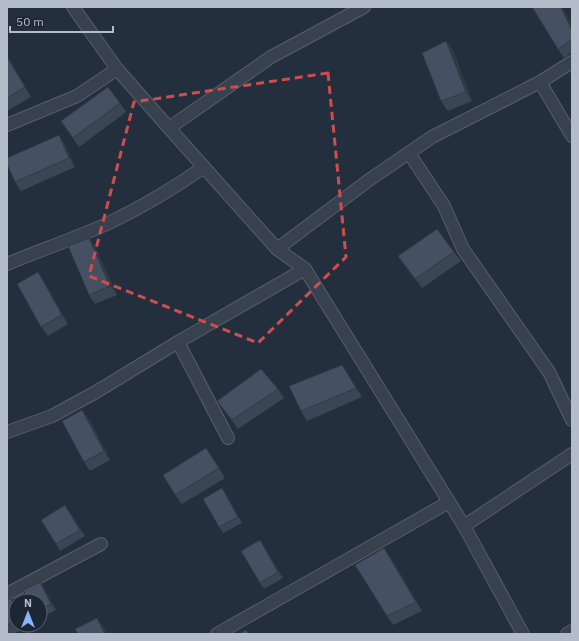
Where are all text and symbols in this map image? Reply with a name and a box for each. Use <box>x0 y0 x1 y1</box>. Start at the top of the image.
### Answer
scale bar <box>10 8 113 34</box>
text: 50 m <box>16 14 44 29</box>
north arrow <box>8 593 48 633</box>
text: N <box>24 596 32 610</box>

